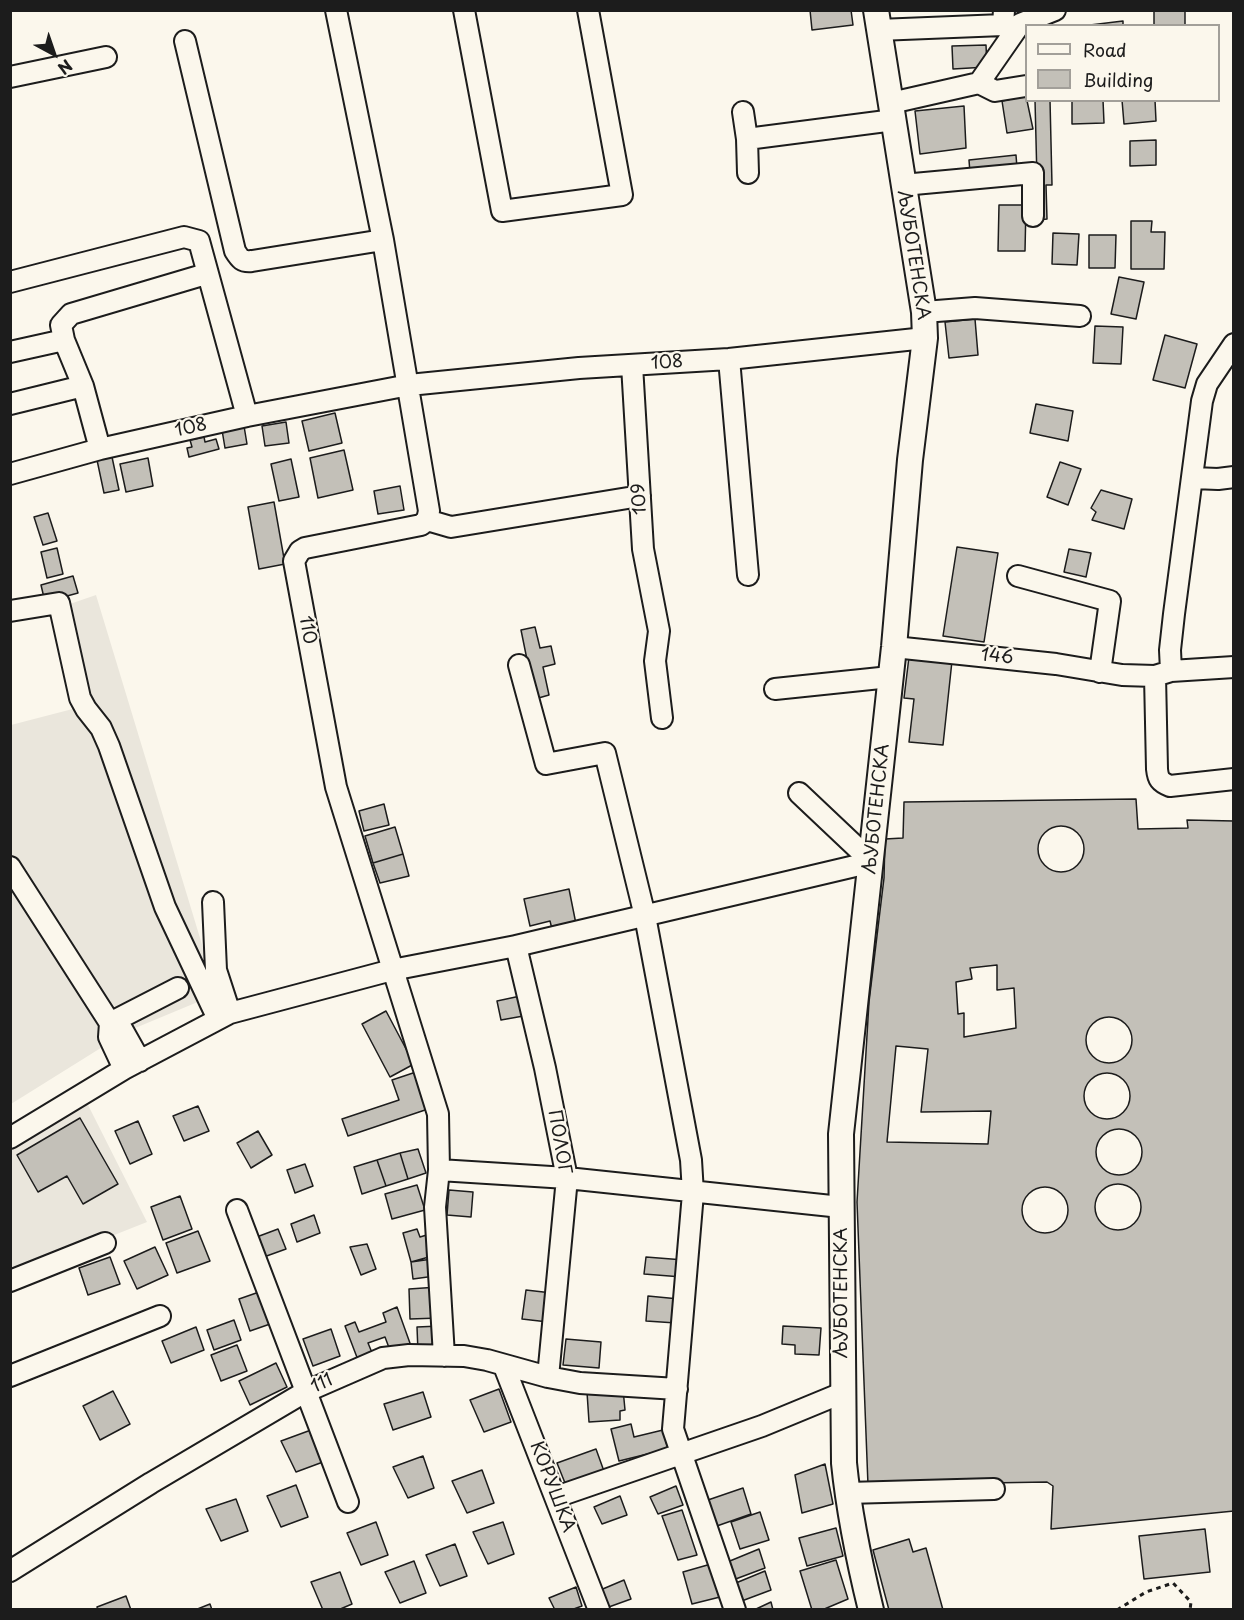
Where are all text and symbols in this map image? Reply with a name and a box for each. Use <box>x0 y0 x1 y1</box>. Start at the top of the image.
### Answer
north arrow <box>24 24 84 84</box>
legend <box>1025 24 1220 102</box>
text: Road <box>1083 36 1127 63</box>
text: N <box>53 55 78 81</box>
text: Building <box>1083 66 1153 93</box>
street label: ЉУБОТЕНСКА <box>892 189 934 321</box>
street label: 108 <box>650 351 684 375</box>
street label: 108 <box>173 414 209 442</box>
street label: 109 <box>628 482 652 516</box>
street label: 110 <box>294 614 320 646</box>
street label: 146 <box>980 645 1014 669</box>
street label: ЉУБОТЕНСКА <box>859 743 895 875</box>
street label: ПОЛОГ <box>543 1108 575 1176</box>
street label: ЉУБОТЕНСКА <box>831 1227 853 1359</box>
street label: 111 <box>308 1370 336 1398</box>
street label: КОРУШКА <box>525 1439 579 1535</box>

